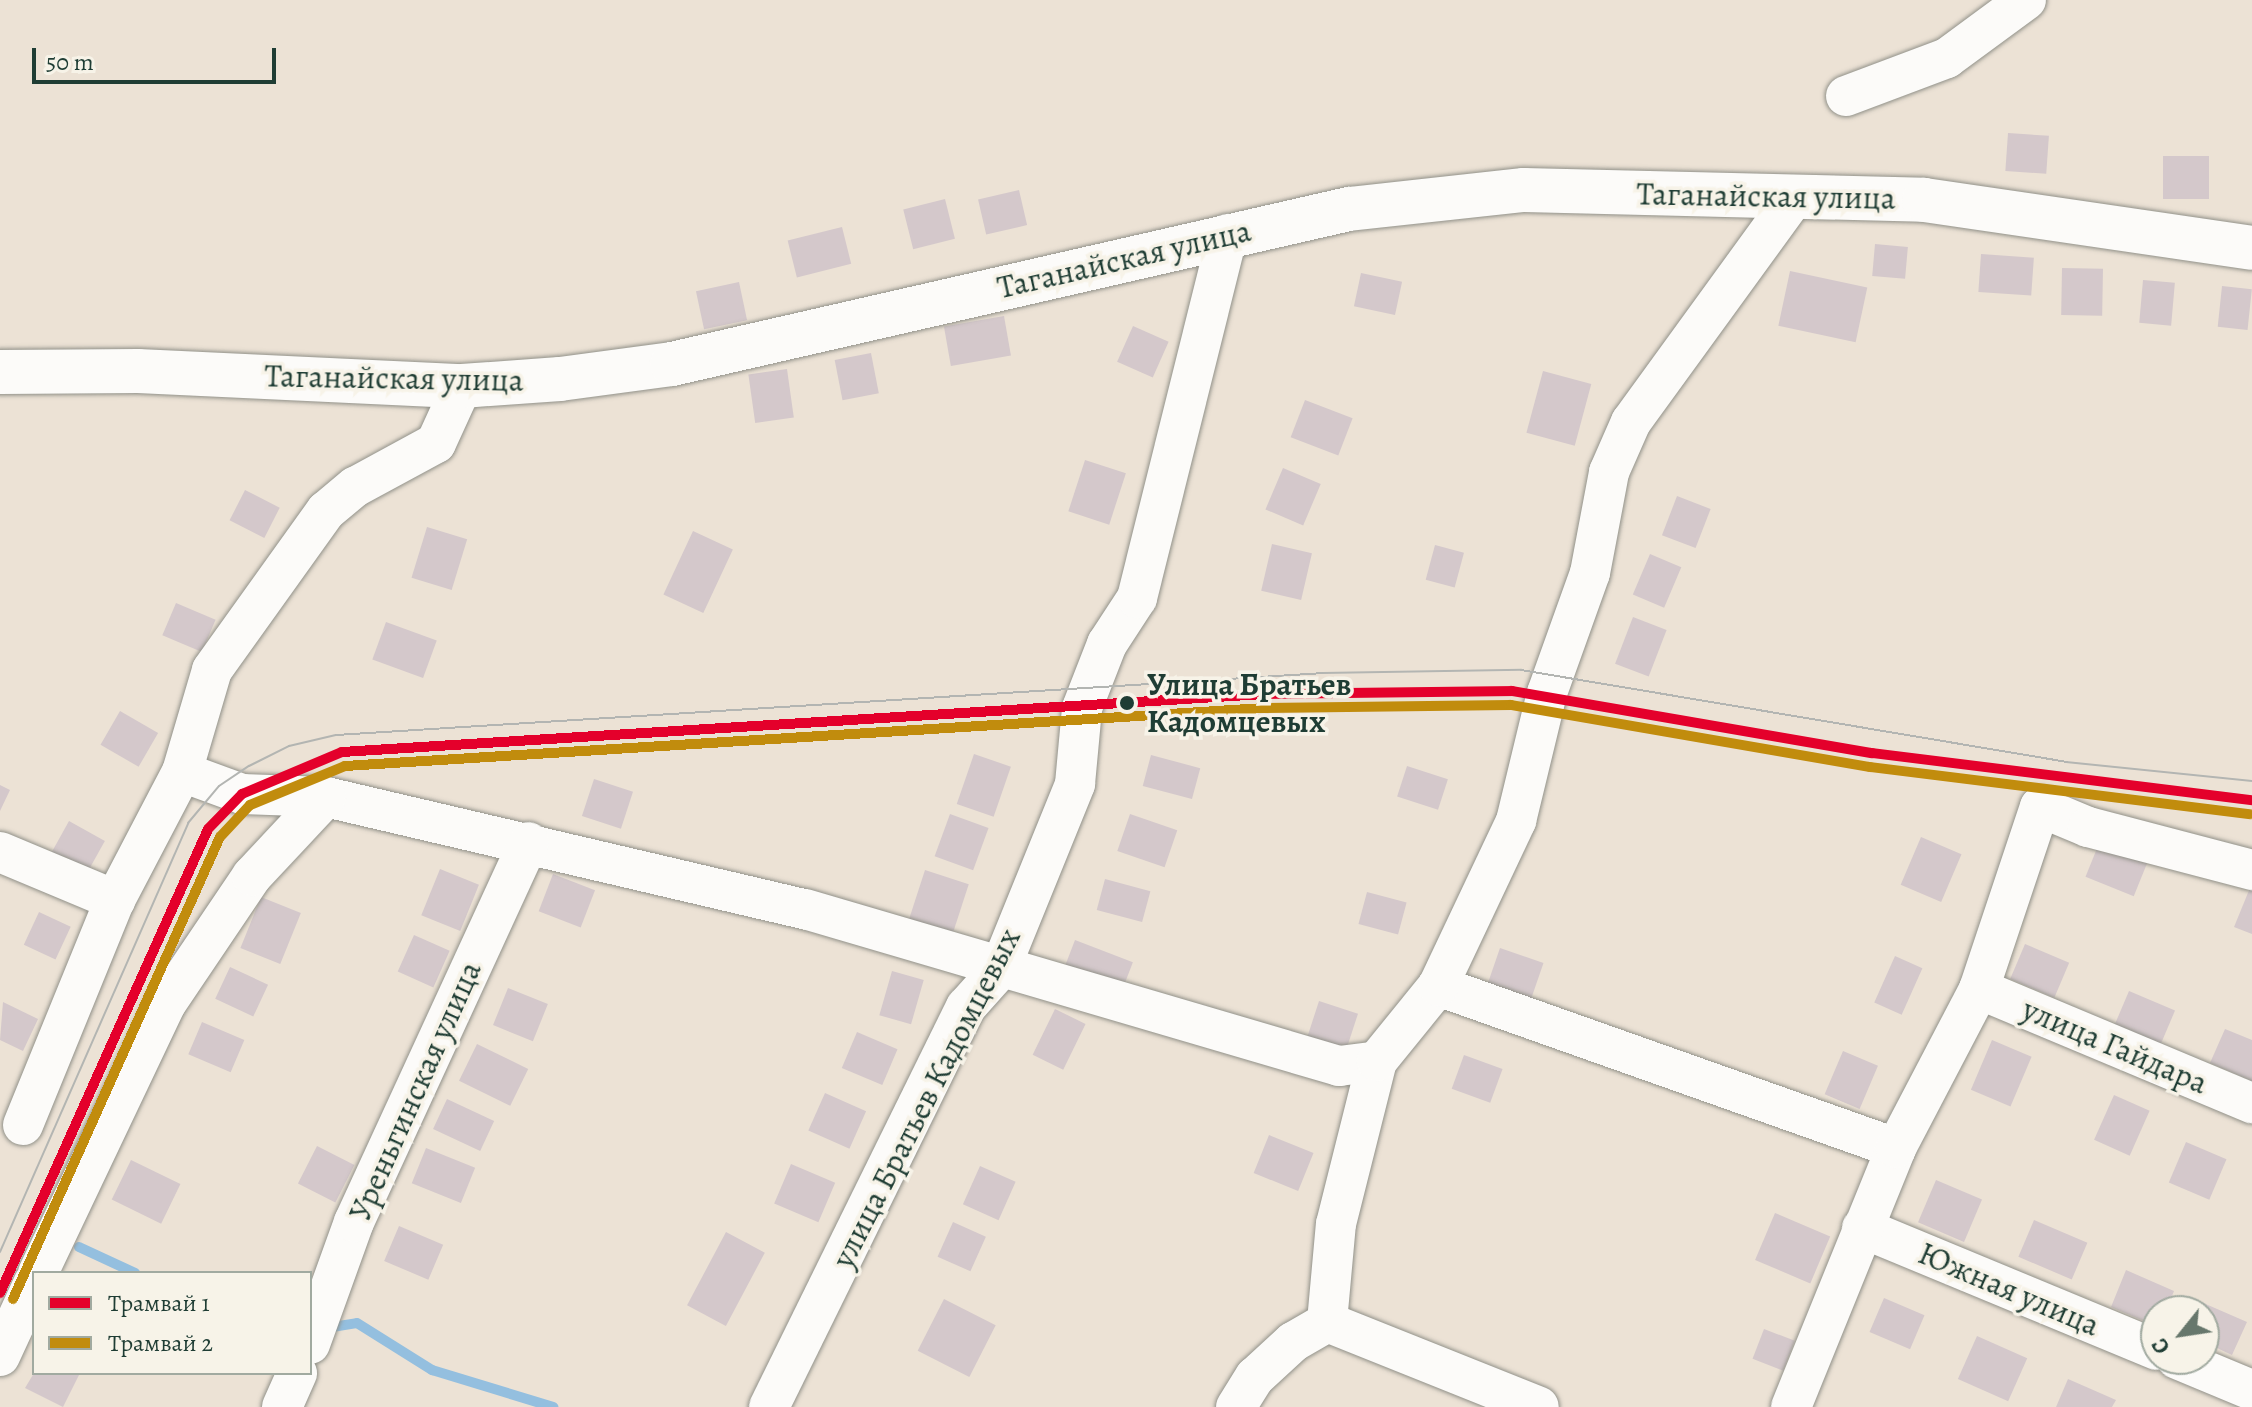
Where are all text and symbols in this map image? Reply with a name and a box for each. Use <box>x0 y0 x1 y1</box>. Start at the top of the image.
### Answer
scale bar <box>36 32 280 82</box>
text: 50 m <box>46 46 94 78</box>
street label: Таганайская улица <box>1636 175 1896 217</box>
street label: Таганайская улица <box>994 211 1254 307</box>
street label: Таганайская улица <box>264 357 524 399</box>
place label: Улица Братьев Кадомцевых <box>1147 666 1351 741</box>
marker: Улица Братьев Кадомцевых <box>1114 690 1140 716</box>
street label: улица Братьев Кадомцевых <box>824 922 1028 1274</box>
street label: Уреньгинская улица <box>341 955 489 1227</box>
street label: улица Гайдара <box>2017 990 2213 1102</box>
street label: Южная улица <box>1913 1234 2105 1344</box>
legend <box>32 1271 312 1375</box>
text: Трамвай 1 <box>108 1287 210 1319</box>
north arrow <box>2140 1295 2220 1375</box>
text: Трамвай 2 <box>108 1327 213 1359</box>
text: С <box>2145 1333 2177 1359</box>

